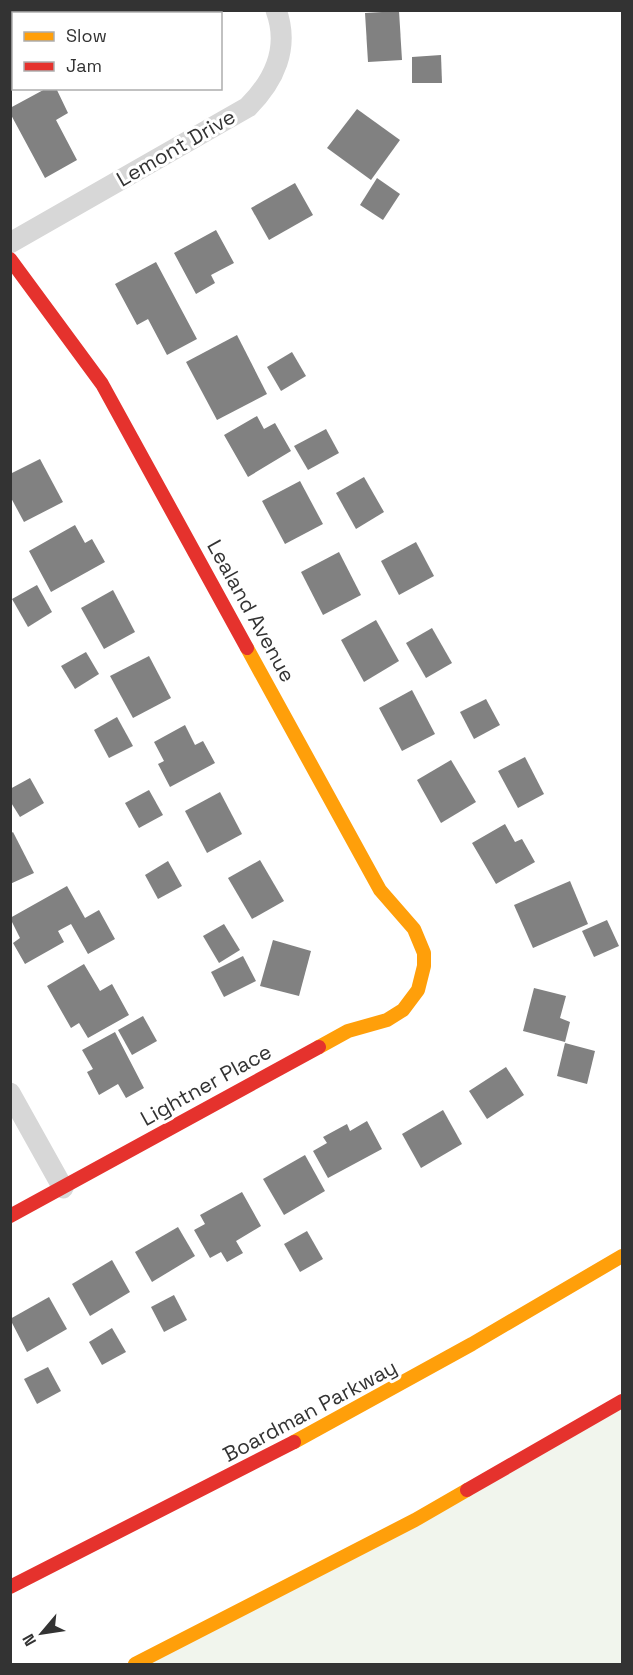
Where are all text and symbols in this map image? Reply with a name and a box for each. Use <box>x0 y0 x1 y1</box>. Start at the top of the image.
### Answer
legend <box>12 12 222 90</box>
text: Slow <box>66 24 107 47</box>
text: Jam <box>66 54 102 77</box>
street label: Lemont Drive <box>111 103 240 192</box>
street label: Lealand Avenue <box>201 535 302 687</box>
street label: Lightner Place <box>136 1037 276 1132</box>
street label: Boardman Parkway <box>218 1353 401 1468</box>
north arrow <box>12 1603 72 1663</box>
text: N <box>18 1630 41 1650</box>

